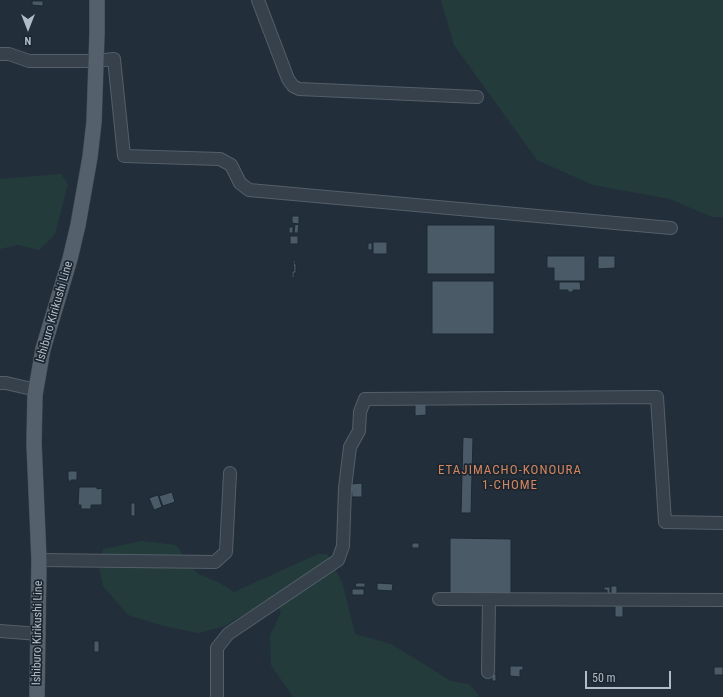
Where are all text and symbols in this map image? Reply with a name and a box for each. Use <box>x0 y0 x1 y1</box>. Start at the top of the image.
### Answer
north arrow <box>8 8 48 48</box>
text: N <box>25 34 31 47</box>
street label: Ishiburo Kirikushi Line <box>34 260 76 364</box>
district label: ETAJIMACHO-KONOURA 1-CHOME <box>438 463 582 494</box>
street label: Ishiburo Kirikushi Line <box>30 581 46 685</box>
scale bar <box>587 663 673 689</box>
text: 50 m <box>592 671 616 685</box>

